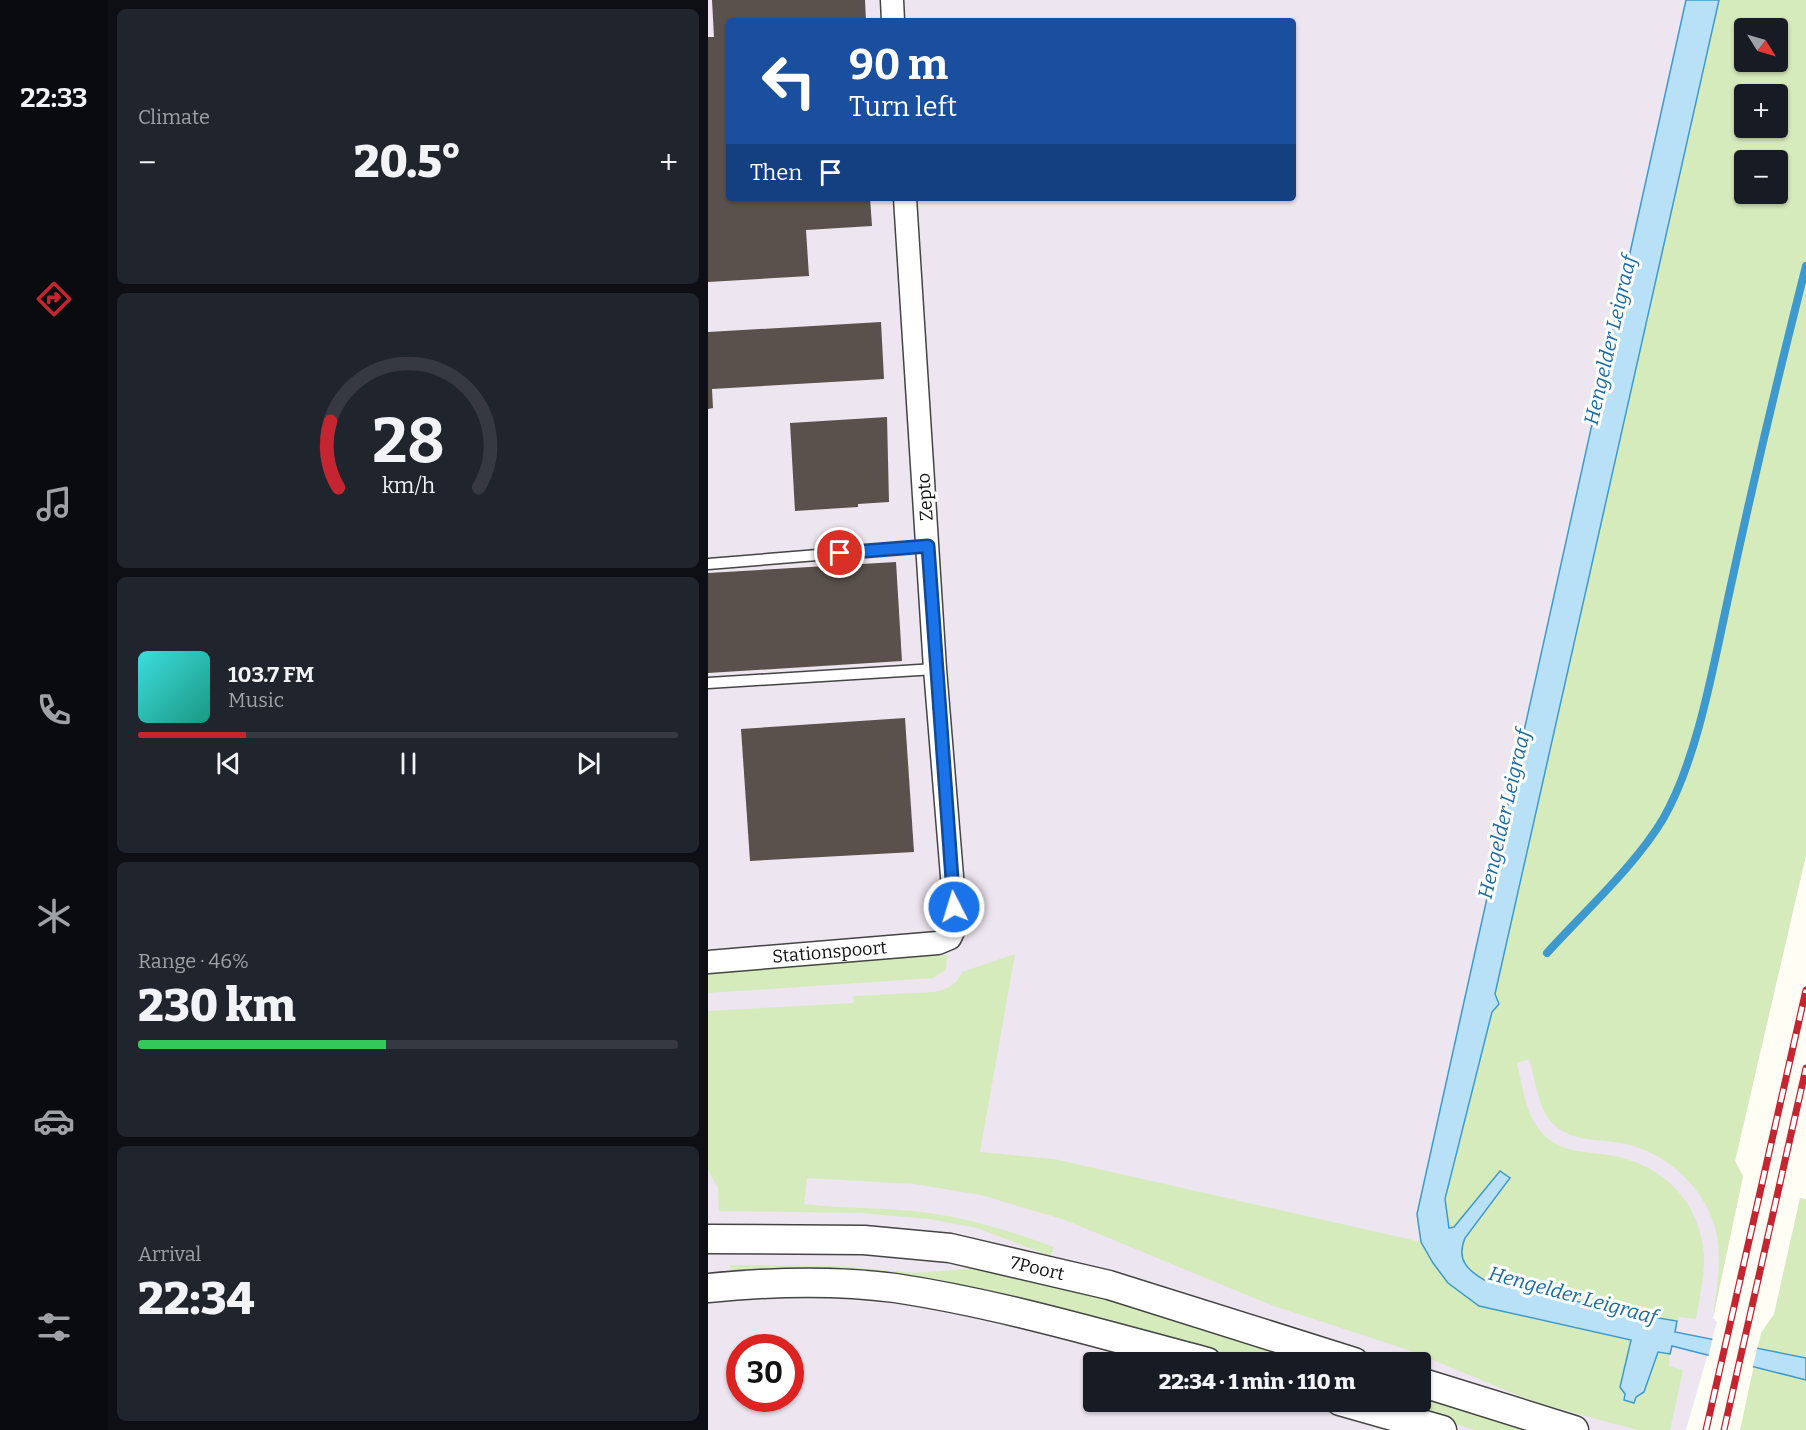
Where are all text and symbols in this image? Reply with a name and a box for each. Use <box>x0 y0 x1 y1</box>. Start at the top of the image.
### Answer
north arrow <box>1734 18 1788 72</box>
map controls <box>1734 18 1788 204</box>
text: 90 m <box>849 40 948 90</box>
icon: left <box>750 42 828 120</box>
text: 22:33 <box>20 82 88 114</box>
button: + <box>1734 84 1788 138</box>
text: Turn left <box>849 91 957 123</box>
text: Climate <box>138 105 210 129</box>
text: 20.5° <box>354 135 462 189</box>
text: − <box>138 143 156 183</box>
text: + <box>659 143 678 183</box>
button: − <box>1734 150 1788 204</box>
icon: arrive <box>814 156 847 189</box>
text: Then <box>750 159 802 186</box>
water label: Hengelder Leigraaf <box>1579 251 1643 427</box>
icon: directions <box>33 278 75 320</box>
text: 28 <box>372 404 444 479</box>
street label: Zepto <box>912 472 938 522</box>
text: km/h <box>381 473 435 499</box>
icon: music <box>33 483 75 525</box>
pin <box>814 527 865 578</box>
icon: arrive <box>823 536 856 569</box>
text: 103.7 FM <box>228 661 314 688</box>
text: Music <box>228 688 284 712</box>
icon: phone <box>33 689 75 731</box>
water label: Hengelder Leigraaf <box>1473 725 1537 901</box>
icon: previous <box>212 747 245 780</box>
icon: pause <box>392 747 425 780</box>
icon: next <box>572 747 605 780</box>
position arrow <box>922 875 986 939</box>
icon: climate <box>33 895 75 937</box>
street label: Stationspoort <box>771 936 888 968</box>
text: Range · 46% <box>138 949 249 973</box>
text: 230 km <box>138 979 296 1033</box>
icon: car <box>33 1100 75 1142</box>
text: Arrival <box>138 1242 201 1266</box>
street label: 7Poort <box>1008 1251 1067 1285</box>
water label: Hengelder Leigraaf <box>1486 1261 1662 1331</box>
text: 22:34 <box>138 1272 254 1326</box>
icon: filters <box>33 1306 75 1348</box>
speed limit sign: 30 <box>726 1334 804 1412</box>
text: 22:34 · 1 min · 110 m <box>1159 1368 1355 1395</box>

